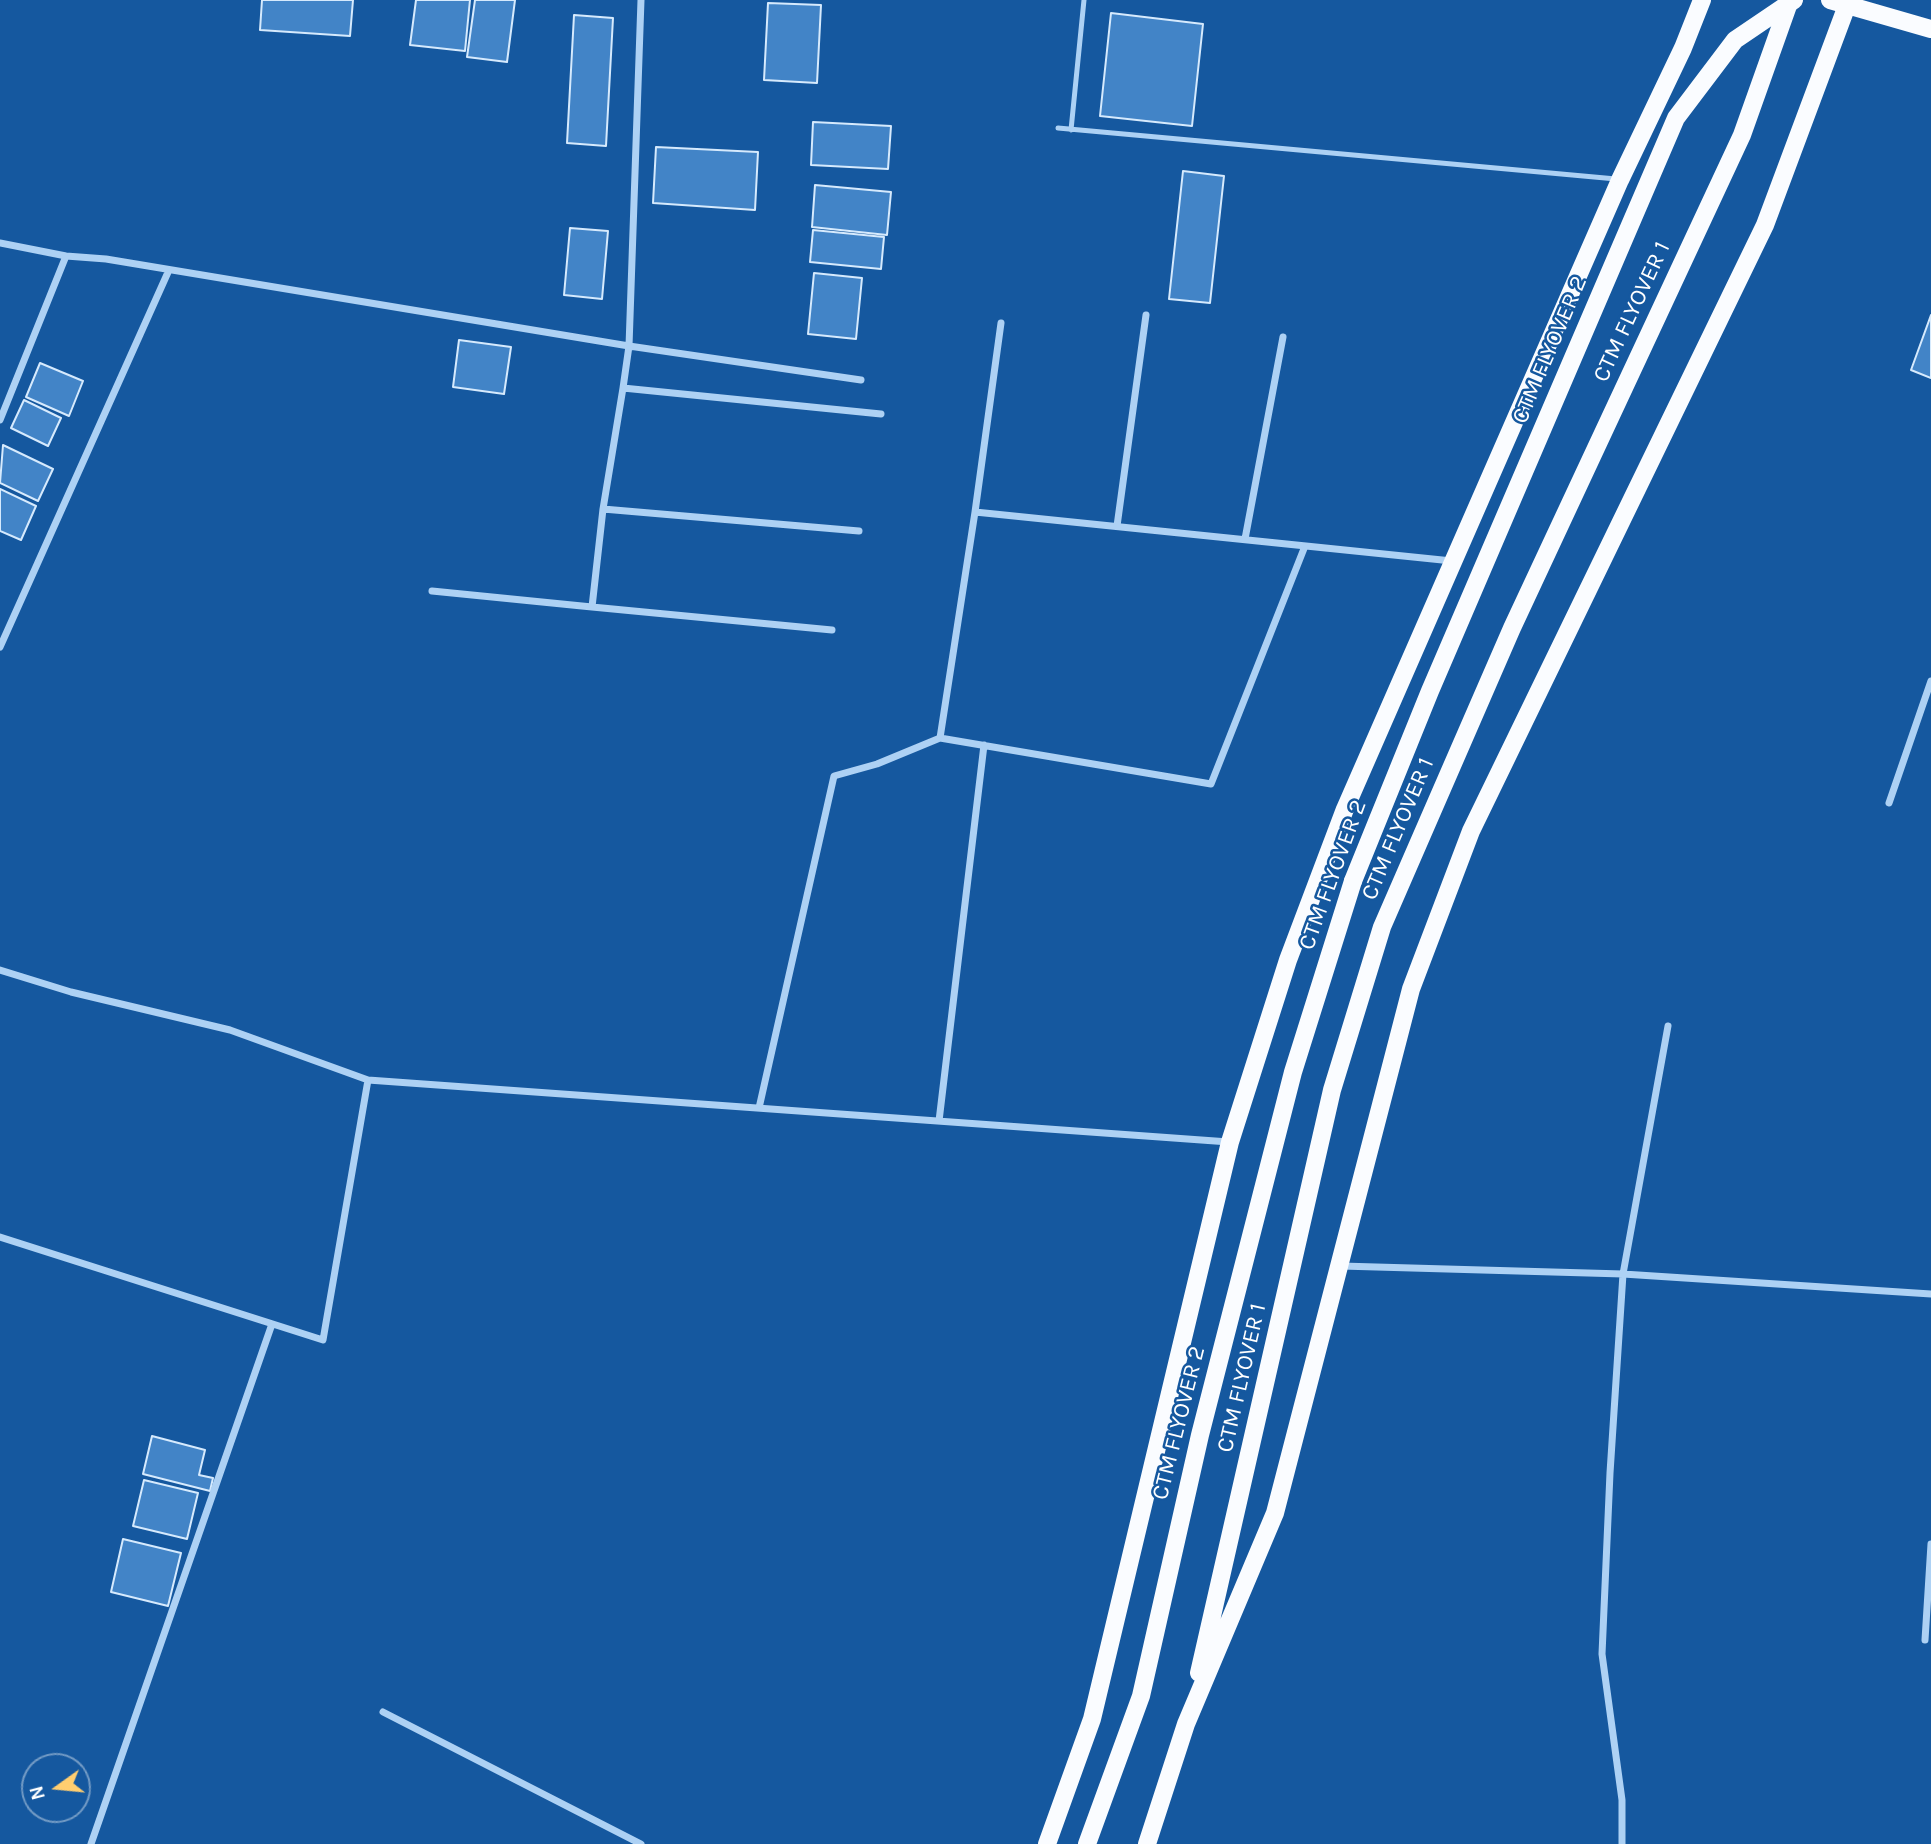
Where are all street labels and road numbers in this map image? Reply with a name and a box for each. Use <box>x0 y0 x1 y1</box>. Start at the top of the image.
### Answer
street label: CTM FLYOVER 1 <box>1587 237 1677 387</box>
street label: CTM FLYOVER 2 <box>1507 272 1593 428</box>
street label: CTM FLYOVER 1 <box>1356 754 1440 904</box>
street label: CTM FLYOVER 2 <box>1293 796 1373 954</box>
street label: CTM FLYOVER 1 <box>1211 1301 1273 1455</box>
street label: CTM FLYOVER 2 <box>1147 1343 1211 1503</box>

